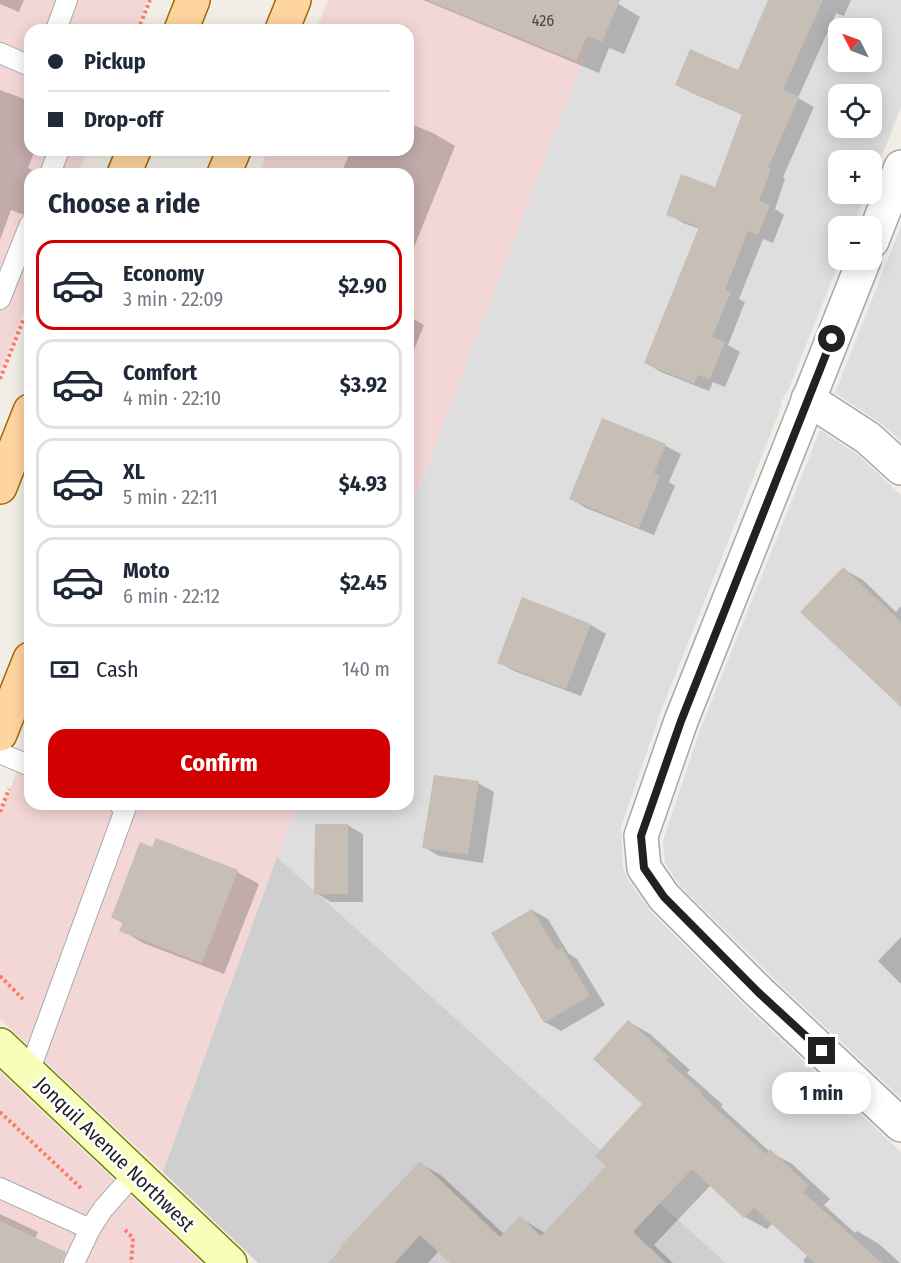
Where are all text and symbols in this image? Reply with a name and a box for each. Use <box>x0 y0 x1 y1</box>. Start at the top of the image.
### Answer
house number: 426 <box>532 11 554 30</box>
north arrow <box>828 18 882 72</box>
map controls <box>828 18 882 270</box>
text: Pickup <box>84 48 146 75</box>
button: locate <box>828 84 882 138</box>
text: Drop-off <box>84 106 163 133</box>
button: + <box>828 150 882 204</box>
text: Choose a ride <box>48 188 200 220</box>
button: − <box>828 216 882 270</box>
icon: car <box>51 258 105 312</box>
text: Economy <box>123 260 204 287</box>
text: $2.90 <box>338 272 387 299</box>
text: 3 min · 22:09 <box>123 287 223 311</box>
route start <box>818 325 845 352</box>
icon: car <box>51 357 105 411</box>
text: Comfort <box>123 359 197 386</box>
text: $3.92 <box>340 371 387 398</box>
text: 4 min · 22:10 <box>123 386 221 410</box>
icon: car <box>51 456 105 510</box>
text: XL <box>123 458 145 485</box>
text: $4.93 <box>339 470 387 497</box>
text: 5 min · 22:11 <box>123 485 218 509</box>
icon: car <box>51 555 105 609</box>
text: Moto <box>123 557 170 584</box>
text: $2.45 <box>340 569 387 596</box>
text: 6 min · 22:12 <box>123 584 220 608</box>
icon: cash <box>48 653 81 686</box>
text: Cash <box>96 656 139 683</box>
text: 140 m <box>342 657 390 681</box>
button: Confirm <box>48 729 390 798</box>
route end <box>808 1037 835 1064</box>
street label: Jonquil Avenue Northwest <box>30 1072 200 1237</box>
callout: 1 min <box>772 1072 872 1114</box>
text: 1 min <box>800 1081 843 1105</box>

